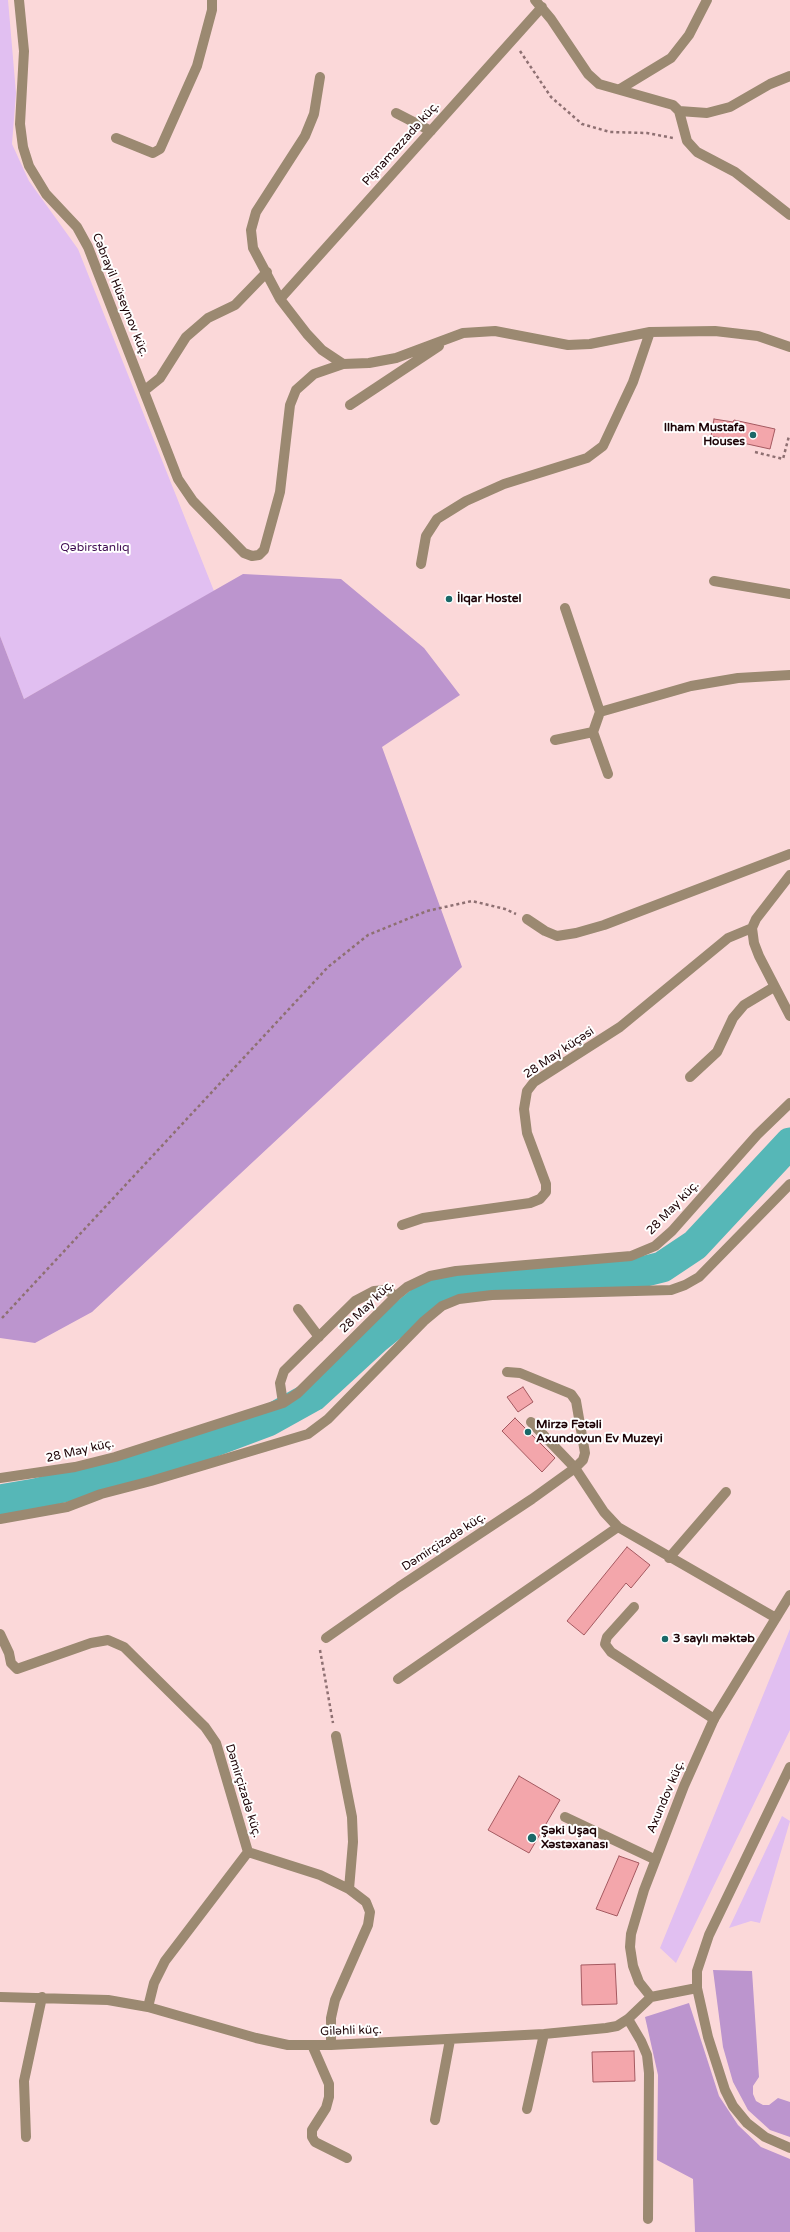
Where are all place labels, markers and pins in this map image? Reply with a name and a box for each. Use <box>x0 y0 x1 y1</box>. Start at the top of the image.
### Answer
place label: Ilham Mustafa Houses <box>664 421 745 449</box>
marker: Ilham Mustafa Houses <box>748 430 758 440</box>
place label: İlqar Hostel <box>457 592 521 606</box>
marker: İlqar Hostel <box>444 594 454 604</box>
place label: Mirzə Fətəli Axundovun Ev Muzeyi <box>536 1418 663 1446</box>
marker: Mirzə Fətəli Axundovun Ev Muzeyi <box>523 1427 533 1437</box>
place label: 3 saylı məktəb <box>673 1632 755 1646</box>
marker: 3 saylı məktəb <box>660 1634 670 1644</box>
place label: Şəki Uşaq Xəstəxanası <box>541 1824 608 1852</box>
marker: Şəki Uşaq Xəstəxanası <box>526 1832 538 1844</box>

